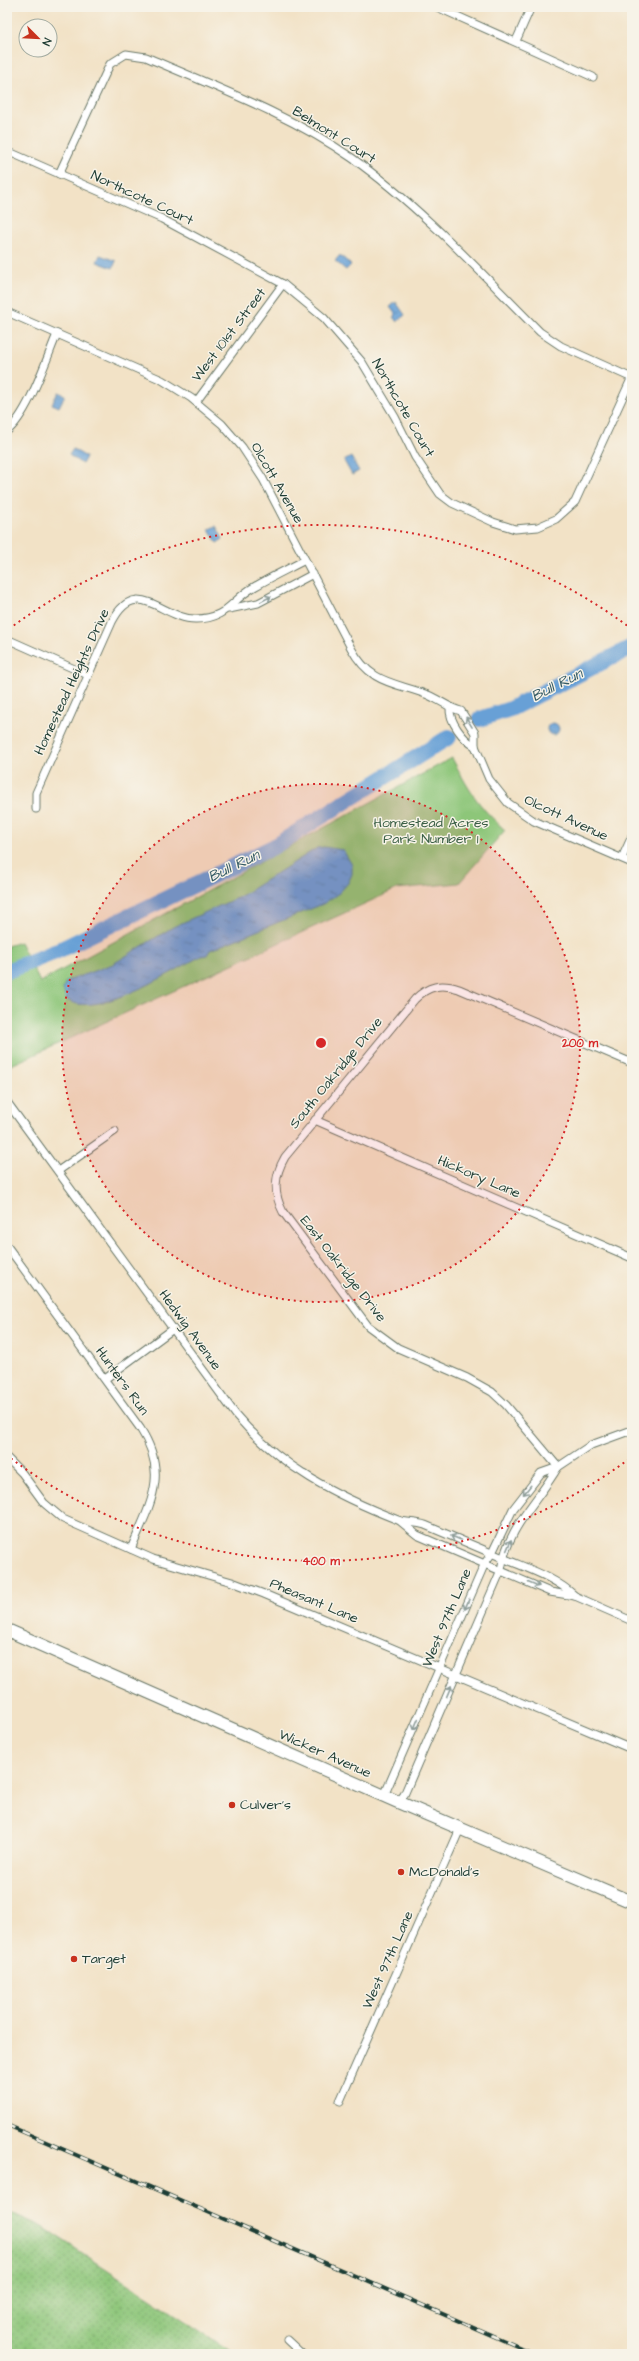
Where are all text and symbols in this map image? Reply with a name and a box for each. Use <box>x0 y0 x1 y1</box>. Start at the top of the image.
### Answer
north arrow <box>18 18 58 58</box>
text: N <box>38 36 55 48</box>
street label: Belmont Court <box>288 101 380 169</box>
street label: Northcote Court <box>88 166 197 231</box>
street label: West 101st Street <box>187 284 271 386</box>
street label: Northcote Court <box>367 355 440 461</box>
street label: Olcott Avenue <box>246 439 309 528</box>
one-way arrow <box>260 595 272 602</box>
street label: Homestead Heights Drive <box>29 605 115 758</box>
water label: Bull Run <box>528 663 588 707</box>
one-way arrow <box>465 717 473 728</box>
street label: Olcott Avenue <box>521 790 612 846</box>
park label: Homestead Acres Park Number 1 <box>373 813 489 849</box>
water label: Bull Run <box>205 844 265 887</box>
street label: South Oakridge Drive <box>285 1013 388 1133</box>
text: 200 m <box>561 1035 599 1052</box>
centre of rings <box>314 1036 328 1050</box>
street label: Hickory Lane <box>434 1151 524 1204</box>
street label: East Oakridge Drive <box>295 1212 391 1327</box>
street label: Hedwig Avenue <box>154 1286 226 1375</box>
street label: Hunters Run <box>90 1343 154 1419</box>
one-way arrow <box>523 1484 531 1495</box>
one-way arrow <box>451 1534 463 1542</box>
one-way arrow <box>506 1539 513 1551</box>
text: 400 m <box>302 1553 340 1570</box>
street label: West 97th Lane <box>417 1565 477 1670</box>
street label: Pheasant Lane <box>267 1573 362 1629</box>
one-way arrow <box>527 1581 539 1589</box>
one-way arrow <box>463 1598 471 1610</box>
one-way arrow <box>446 1685 454 1697</box>
one-way arrow <box>412 1717 419 1729</box>
street label: Wicker Avenue <box>276 1725 375 1783</box>
place label: Culver's <box>240 1795 291 1815</box>
marker: Culver's <box>227 1800 237 1810</box>
place label: McDonald's <box>409 1862 479 1882</box>
marker: McDonald's <box>396 1867 406 1877</box>
street label: West 97th Lane <box>357 1907 419 2012</box>
place label: Target <box>82 1949 126 1969</box>
marker: Target <box>69 1954 79 1964</box>

